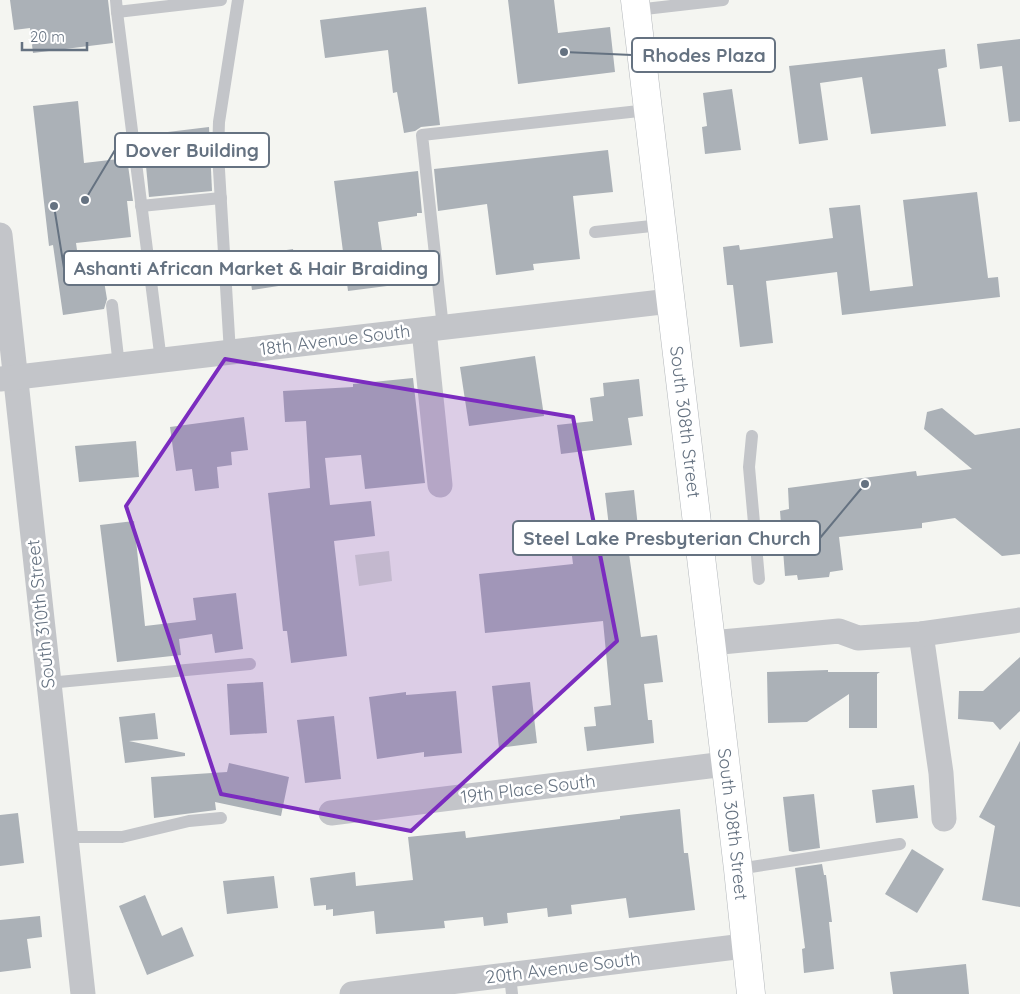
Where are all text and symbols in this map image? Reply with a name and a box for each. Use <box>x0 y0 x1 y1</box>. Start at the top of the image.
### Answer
scale bar <box>22 20 88 52</box>
text: 20 m <box>30 27 65 46</box>
callout: Rhodes Plaza <box>632 38 775 72</box>
text: Rhodes Plaza <box>642 43 766 67</box>
callout: Dover Building <box>115 133 269 167</box>
text: Dover Building <box>125 138 259 162</box>
callout: Ashanti African Market & Hair Braiding <box>64 251 439 285</box>
text: Ashanti African Market & Hair Braiding <box>74 256 428 280</box>
street label: 18th Avenue South <box>258 319 412 360</box>
street label: South 308th Street <box>665 345 706 499</box>
callout: Steel Lake Presbyterian Church <box>513 521 820 555</box>
text: Steel Lake Presbyterian Church <box>523 526 811 550</box>
street label: South 310th Street <box>21 538 60 690</box>
street label: South 308th Street <box>713 747 753 901</box>
street label: 19th Place South <box>459 769 597 808</box>
street label: 20th Avenue South <box>484 947 642 988</box>

